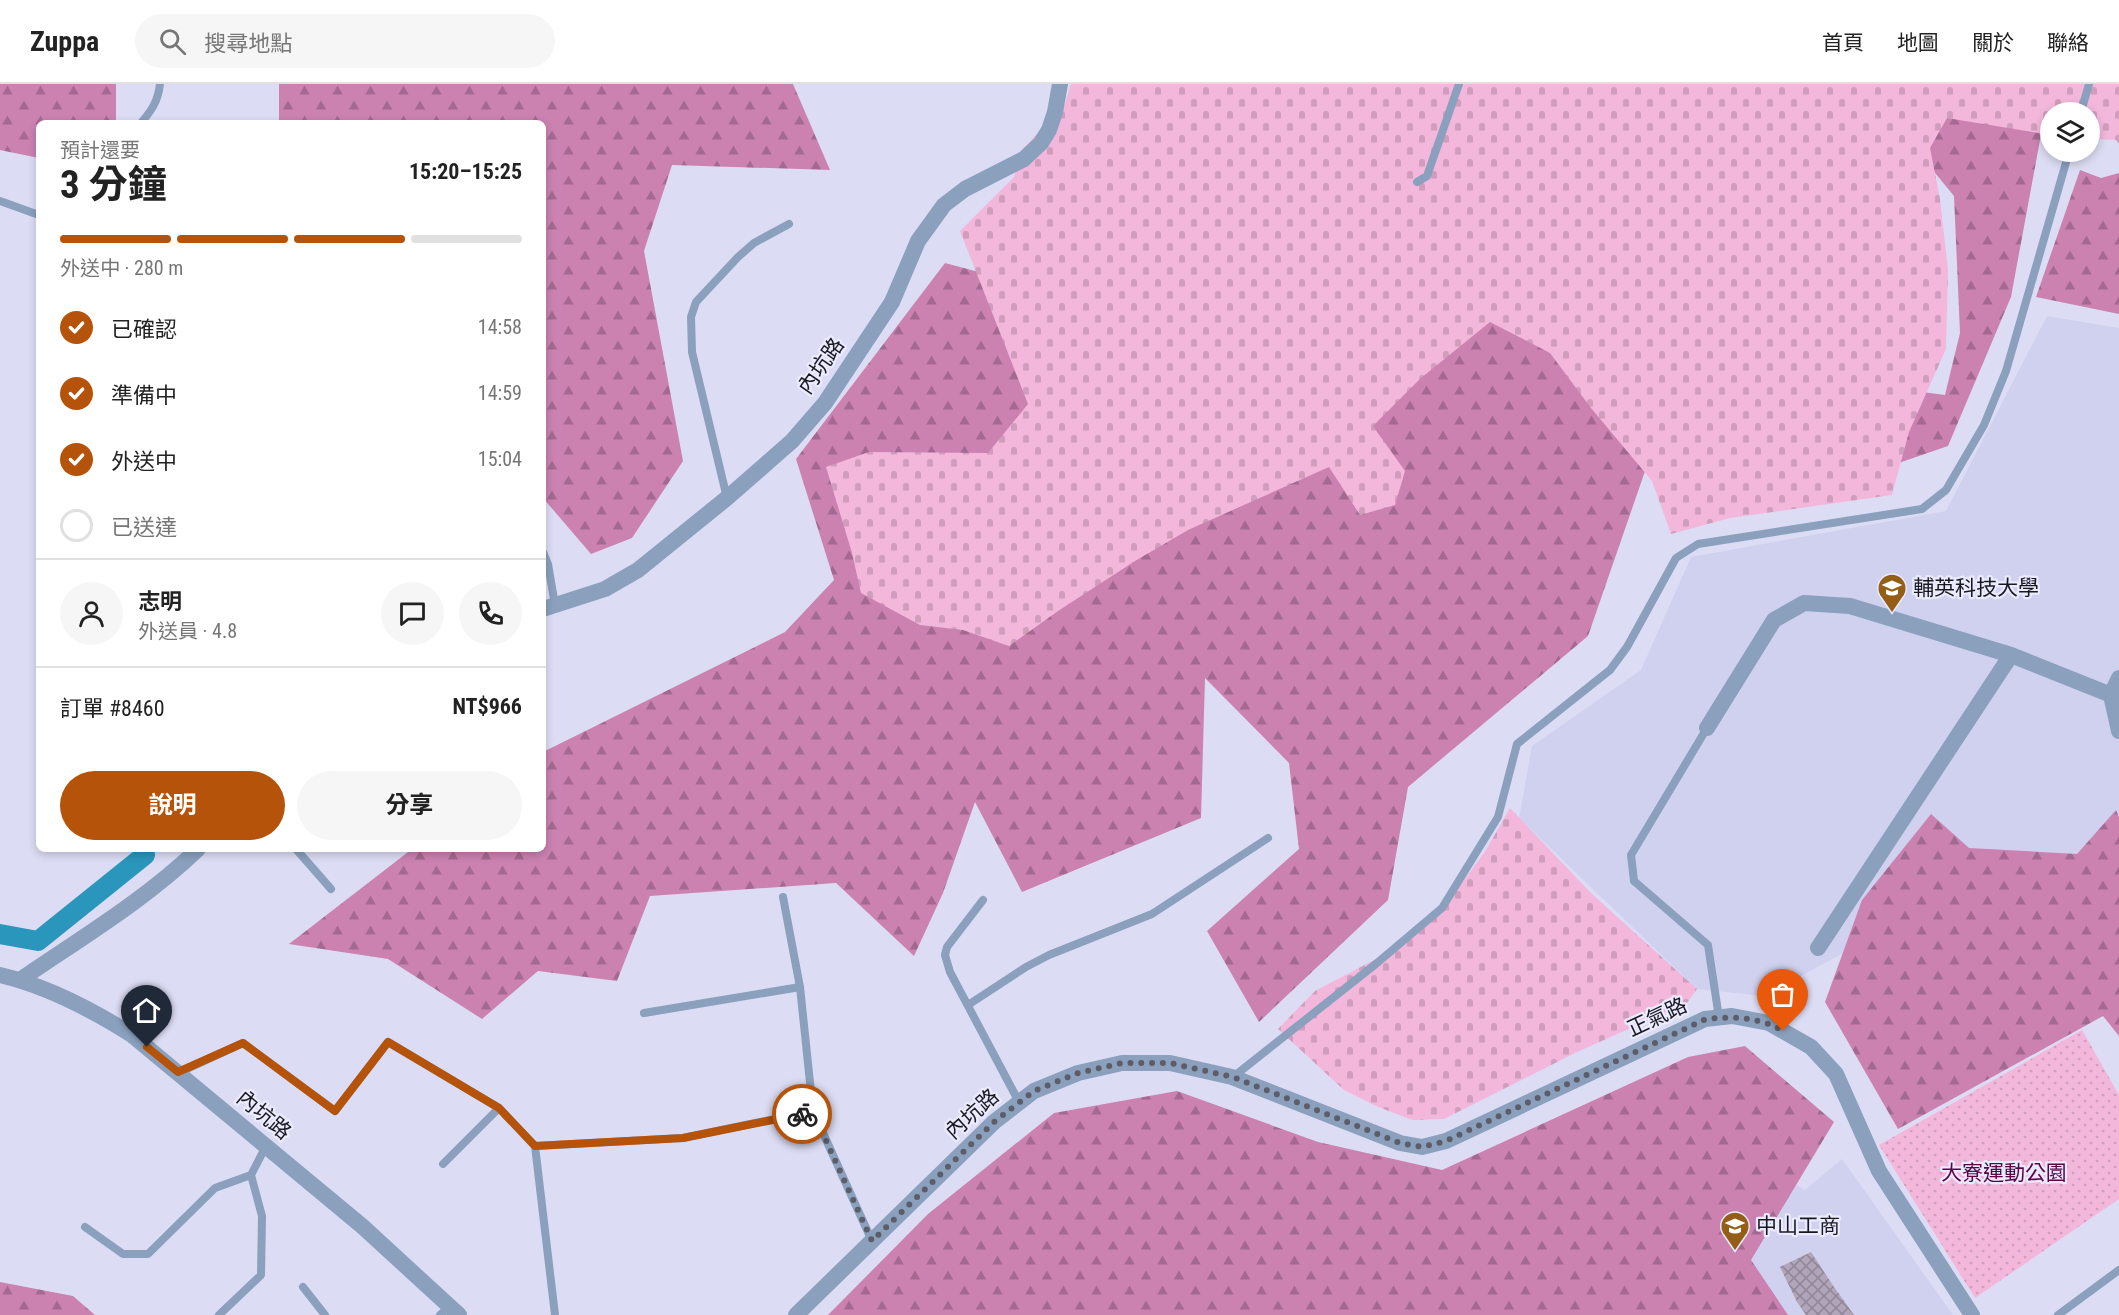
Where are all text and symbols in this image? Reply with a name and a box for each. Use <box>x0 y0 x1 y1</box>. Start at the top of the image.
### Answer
search box <box>135 14 555 68</box>
text: Zuppa <box>30 25 99 58</box>
icon: search <box>156 25 189 58</box>
text: 搜尋地點 <box>204 31 292 56</box>
text: 首頁 <box>1822 31 1864 55</box>
text: 地圖 <box>1897 31 1939 55</box>
text: 關於 <box>1972 31 2014 55</box>
text: 聯絡 <box>2047 31 2089 55</box>
map controls <box>2040 102 2100 162</box>
button: layers <box>2040 102 2100 162</box>
text: 預計還要 <box>60 138 140 162</box>
text: 15:20–15:25 <box>409 159 522 184</box>
text: 3 分鐘 <box>60 162 167 208</box>
text: 外送中 · 280 m <box>60 256 183 280</box>
icon: check <box>60 311 93 344</box>
text: 14:58 <box>478 315 522 339</box>
text: 已確認 <box>111 317 177 342</box>
street label: 內坑路 <box>793 333 849 399</box>
icon: check <box>60 377 93 410</box>
text: 14:59 <box>478 381 522 405</box>
text: 準備中 <box>111 383 177 408</box>
icon: check <box>60 443 93 476</box>
text: 15:04 <box>478 447 522 471</box>
text: 外送中 <box>111 449 177 474</box>
text: 已送達 <box>111 515 177 540</box>
school or university icon: 輔英科技大學 <box>1876 572 1908 614</box>
place label: 輔英科技大學 <box>1913 576 2039 600</box>
button: person <box>60 582 123 645</box>
button: chat <box>381 582 444 645</box>
button: phone <box>459 582 522 645</box>
text: 志明 <box>138 589 182 614</box>
text: 外送員 · 4.8 <box>138 619 237 643</box>
text: NT$966 <box>452 694 522 719</box>
text: 訂單 #8460 <box>60 696 165 721</box>
button: 說明 <box>60 771 285 840</box>
button: 分享 <box>297 771 522 840</box>
pin <box>1757 969 1808 1031</box>
icon: bag <box>1766 978 1799 1011</box>
pin <box>121 985 172 1047</box>
street label: 正氣路 <box>1623 993 1691 1041</box>
icon: home <box>130 994 163 1027</box>
courier <box>772 1084 832 1144</box>
street label: 內坑路 <box>941 1084 1003 1144</box>
street label: 內坑路 <box>232 1086 296 1144</box>
icon: bike <box>786 1098 819 1131</box>
park label: 大寮運動公園 <box>1941 1161 2067 1185</box>
school or university icon: 中山工商 <box>1719 1210 1751 1252</box>
place label: 中山工商 <box>1756 1214 1840 1238</box>

